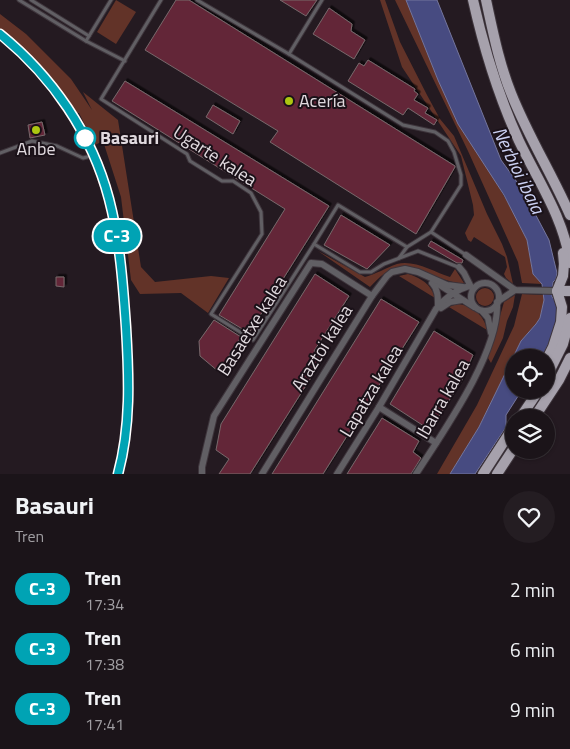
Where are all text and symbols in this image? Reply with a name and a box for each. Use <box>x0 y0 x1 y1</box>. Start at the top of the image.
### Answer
place label: Acería <box>299 87 346 114</box>
marker: Acería <box>283 95 295 107</box>
street label: Ugarte kalea <box>168 118 263 193</box>
water label: Nerbioi ibaia <box>486 121 554 220</box>
marker: Anbe <box>30 124 42 136</box>
place label: Basauri <box>100 124 159 151</box>
marker: Basauri <box>74 127 96 149</box>
place label: Anbe <box>17 135 55 162</box>
line badge: C-3 <box>88 220 146 252</box>
text: C-3 <box>104 222 130 249</box>
street label: Basaetxe kalea <box>210 270 293 381</box>
street label: Araztoi kalea <box>284 299 359 396</box>
street label: Lapatza kalea <box>332 339 409 442</box>
map controls <box>505 349 555 459</box>
button: locate <box>505 349 555 399</box>
street label: Ibarra kalea <box>409 354 476 444</box>
button: layers <box>505 409 555 459</box>
text: Basauri <box>15 487 94 523</box>
button: heart <box>503 491 555 543</box>
text: Tren <box>15 524 44 548</box>
text: Tren <box>85 563 121 592</box>
text: C-3 <box>29 575 56 602</box>
text: 2 min <box>510 575 555 604</box>
text: 17:34 <box>85 592 124 616</box>
text: Tren <box>85 623 121 652</box>
text: C-3 <box>29 635 56 662</box>
text: 6 min <box>510 635 555 664</box>
text: 17:38 <box>85 652 124 676</box>
text: Tren <box>85 683 121 712</box>
text: C-3 <box>29 695 56 722</box>
text: 9 min <box>510 695 555 724</box>
text: 17:41 <box>85 712 124 736</box>

